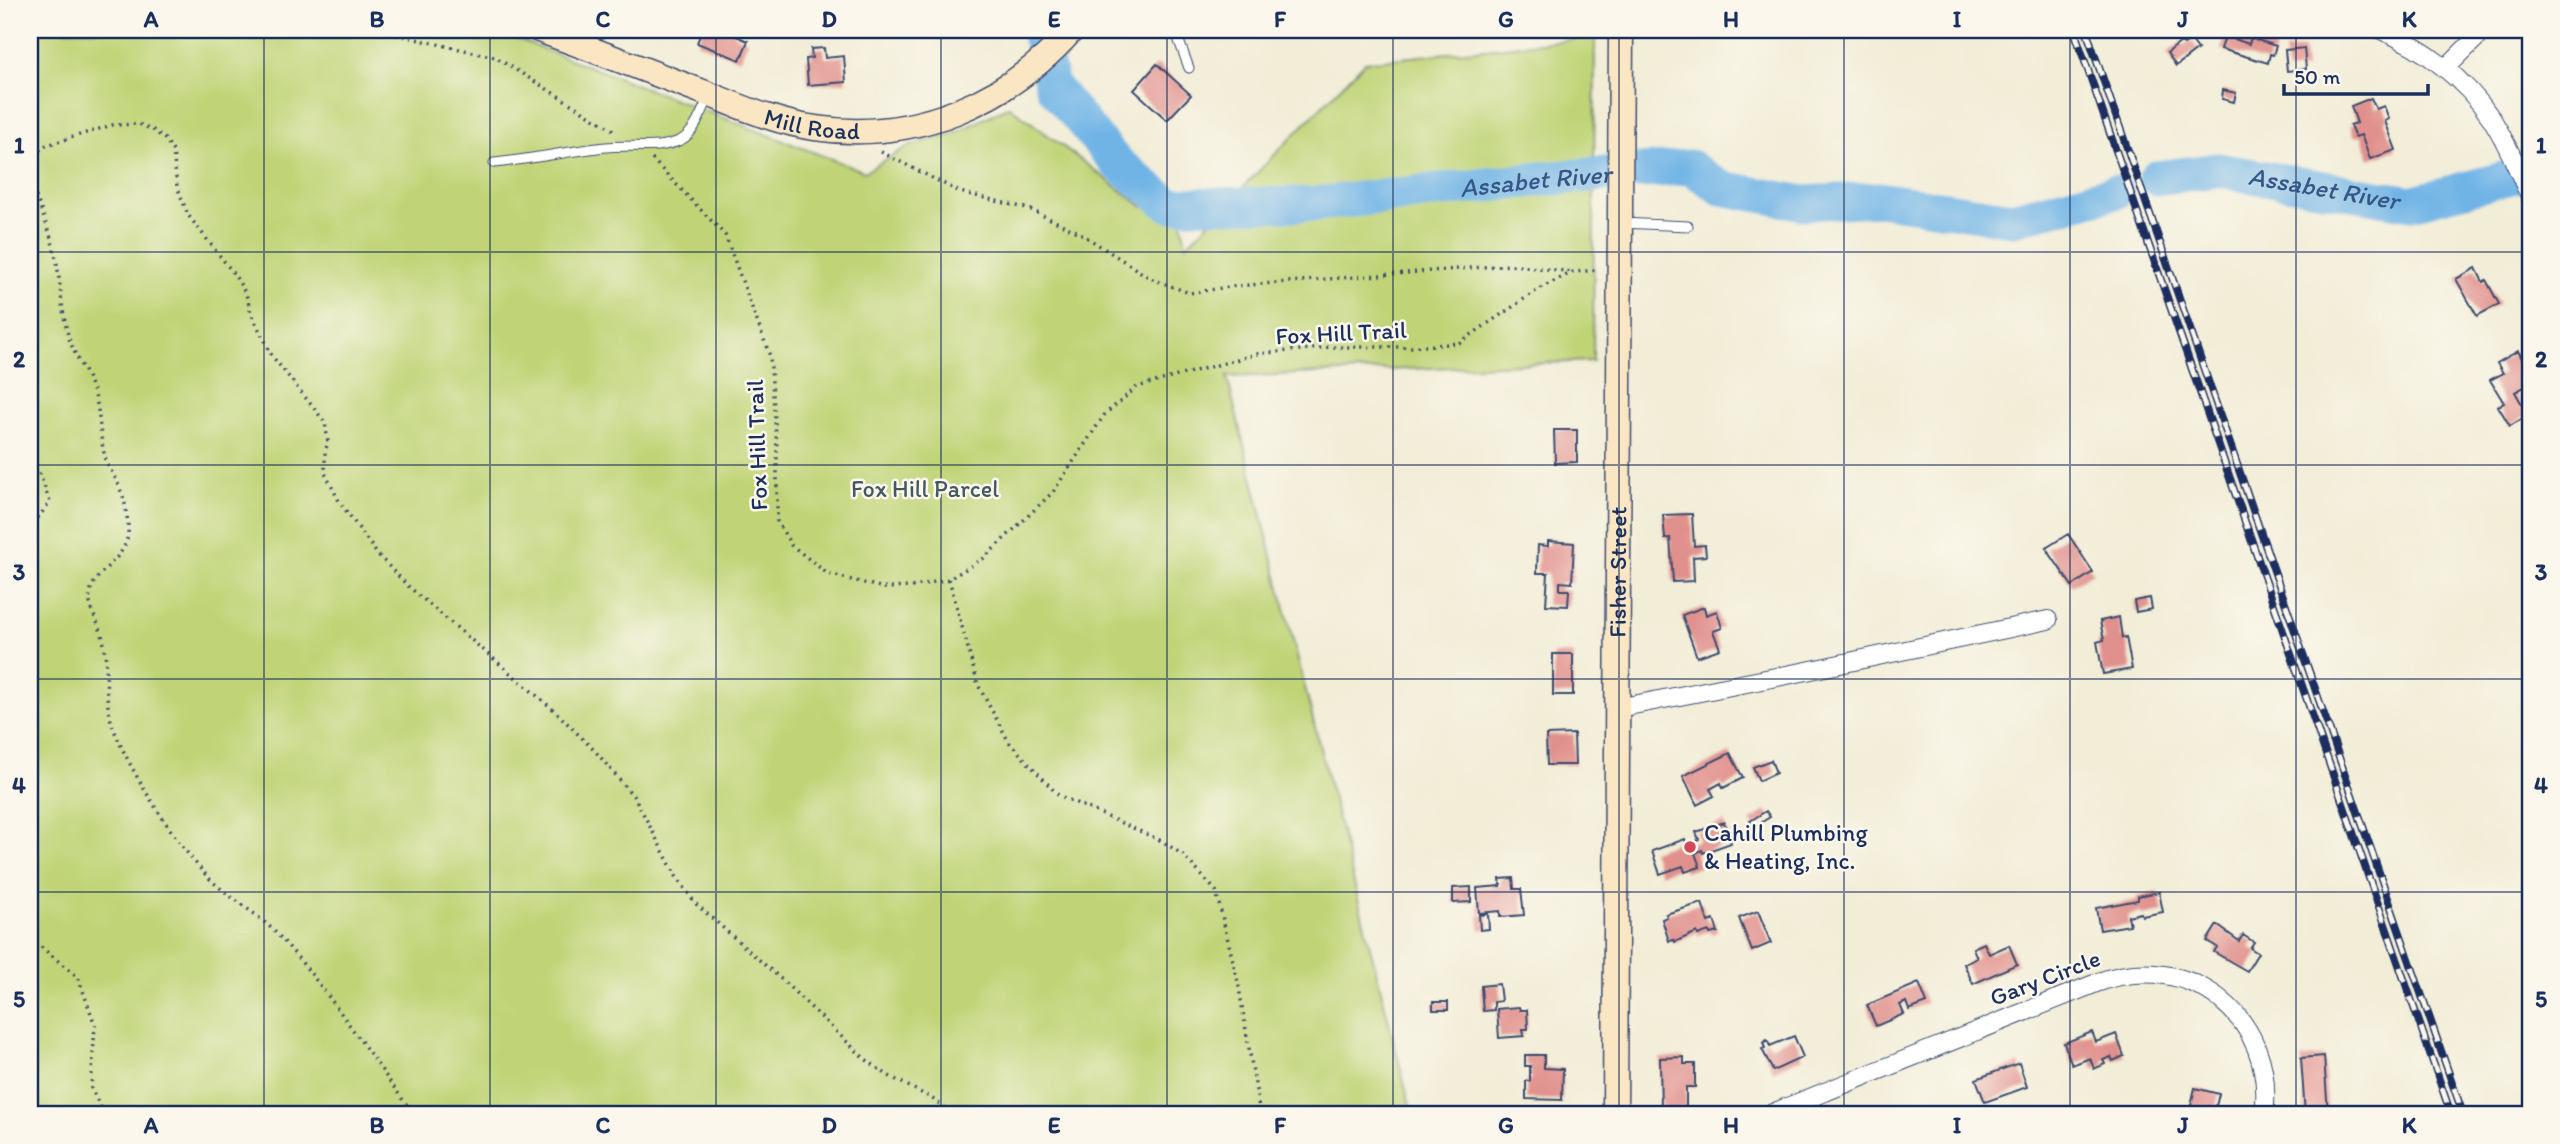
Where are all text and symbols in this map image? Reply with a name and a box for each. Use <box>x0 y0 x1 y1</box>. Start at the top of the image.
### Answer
text: A <box>143 5 159 33</box>
text: B <box>370 5 385 33</box>
text: C <box>596 5 611 33</box>
text: D <box>821 5 837 33</box>
text: E <box>1048 5 1061 33</box>
text: F <box>1274 5 1287 33</box>
text: G <box>1498 5 1514 33</box>
text: H <box>1723 5 1739 33</box>
text: I <box>1953 5 1962 33</box>
text: J <box>2176 5 2189 33</box>
text: K <box>2402 5 2417 33</box>
scale bar <box>2284 52 2427 96</box>
text: 50 m <box>2294 64 2341 89</box>
street label: Mill Road <box>761 101 860 145</box>
text: 1 <box>14 131 25 159</box>
text: 1 <box>2536 131 2547 159</box>
water label: Assabet River <box>1458 157 1615 204</box>
water label: Assabet River <box>2246 160 2404 217</box>
street label: Fox Hill Trail <box>1275 315 1407 350</box>
text: 2 <box>13 345 26 373</box>
text: 2 <box>2535 345 2548 373</box>
street label: Fox Hill Trail <box>740 379 773 511</box>
park label: Fox Hill Parcel <box>851 474 999 503</box>
street label: Fisher Street <box>1603 506 1632 638</box>
text: 3 <box>13 558 26 586</box>
text: 3 <box>2535 558 2548 586</box>
text: 4 <box>12 771 26 799</box>
text: 4 <box>2534 771 2548 799</box>
place label: Cahill Plumbing & Heating, Inc. <box>1704 818 1868 875</box>
marker: Cahill Plumbing & Heating, Inc. <box>1682 839 1698 855</box>
street label: Gary Circle <box>1985 943 2104 1012</box>
text: 5 <box>13 985 25 1013</box>
text: 5 <box>2535 985 2547 1013</box>
text: A <box>143 1111 159 1139</box>
text: B <box>370 1111 385 1139</box>
text: C <box>596 1111 611 1139</box>
text: D <box>821 1111 837 1139</box>
text: E <box>1048 1111 1061 1139</box>
text: F <box>1274 1111 1287 1139</box>
text: G <box>1498 1111 1514 1139</box>
text: H <box>1723 1111 1739 1139</box>
text: I <box>1953 1111 1962 1139</box>
text: J <box>2176 1111 2189 1139</box>
text: K <box>2402 1111 2417 1139</box>

